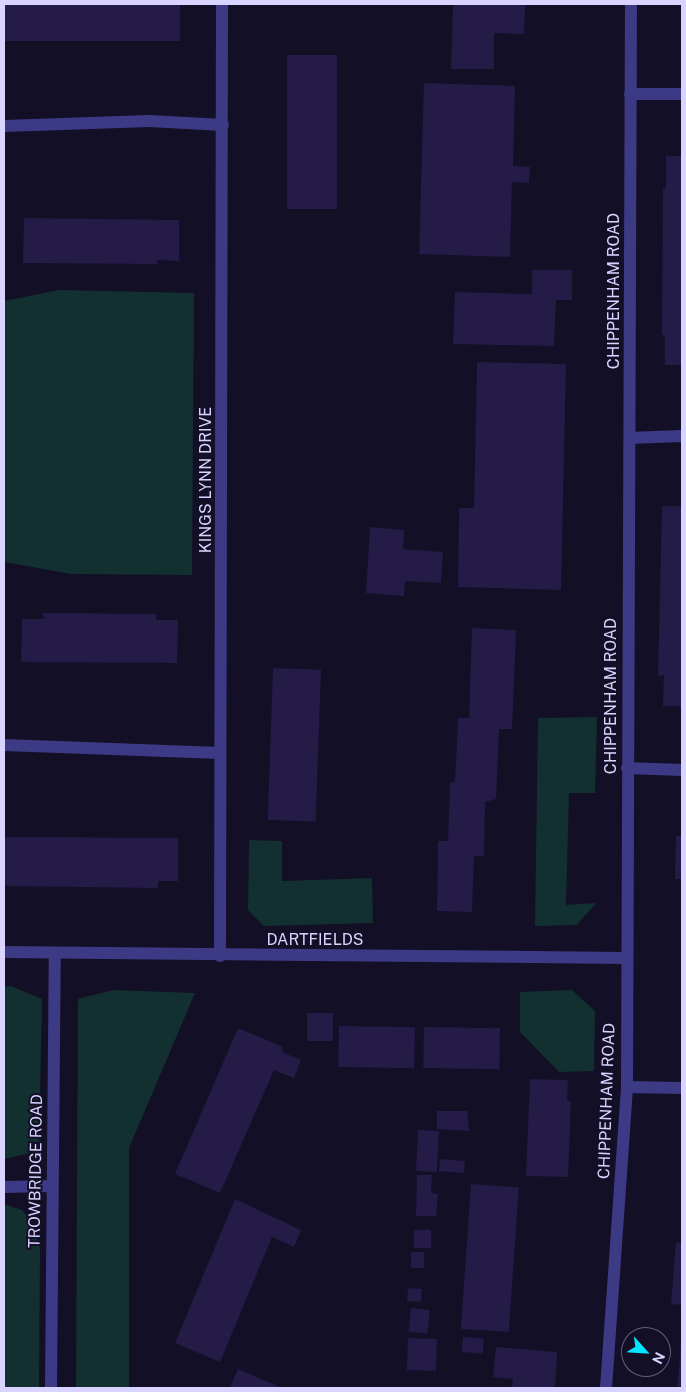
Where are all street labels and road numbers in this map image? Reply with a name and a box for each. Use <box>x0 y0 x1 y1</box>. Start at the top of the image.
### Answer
street label: CHIPPENHAM ROAD <box>604 213 624 369</box>
street label: KINGS LYNN DRIVE <box>196 407 216 553</box>
street label: CHIPPENHAM ROAD <box>601 618 621 774</box>
street label: DARTFIELDS <box>266 930 364 950</box>
street label: CHIPPENHAM ROAD <box>595 1023 619 1179</box>
street label: TROWBRIDGE ROAD <box>25 1094 47 1248</box>

